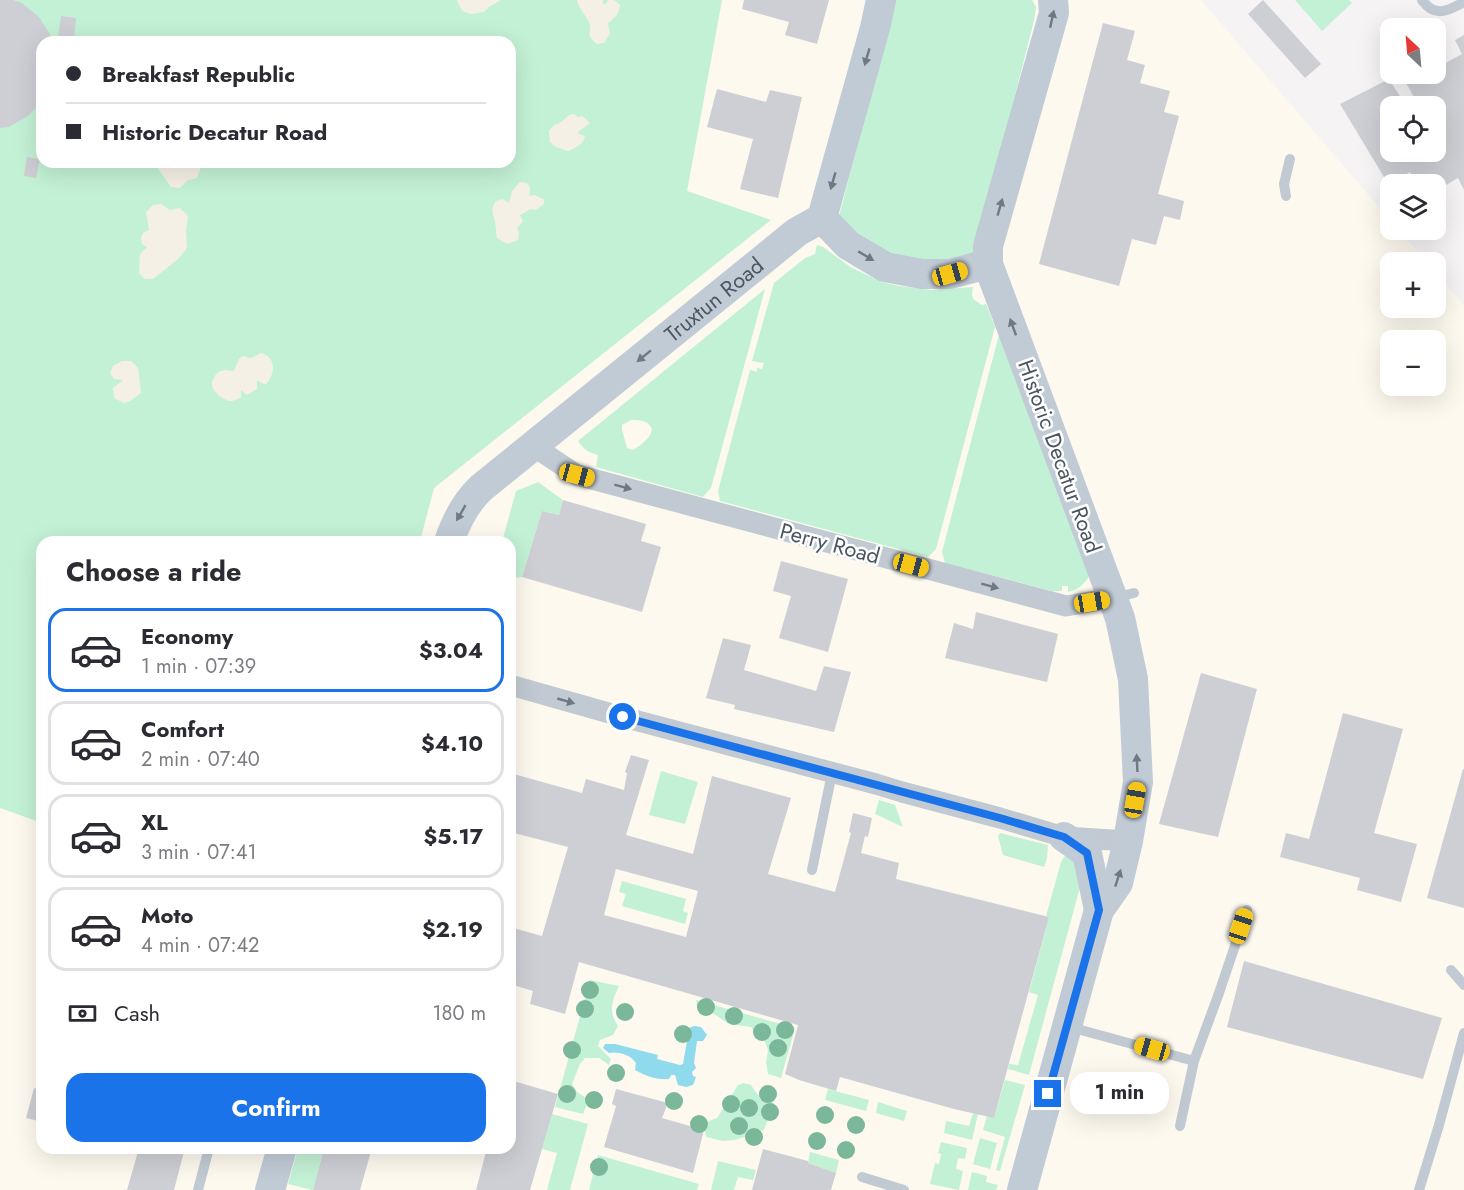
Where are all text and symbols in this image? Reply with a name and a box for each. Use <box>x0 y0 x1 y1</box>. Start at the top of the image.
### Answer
one-way arrow <box>1047 10 1057 28</box>
north arrow <box>1380 18 1446 84</box>
map controls <box>1380 18 1446 396</box>
one-way arrow <box>862 48 872 66</box>
text: Breakfast Republic <box>102 58 295 90</box>
button: locate <box>1380 96 1446 162</box>
text: Historic Decatur Road <box>102 116 327 148</box>
one-way arrow <box>828 173 837 191</box>
button: layers <box>1380 174 1446 240</box>
one-way arrow <box>996 198 1005 216</box>
street label: Truxtun Road <box>657 249 770 349</box>
one-way arrow <box>858 251 875 261</box>
button: + <box>1380 252 1446 318</box>
car <box>930 260 970 288</box>
one-way arrow <box>1007 318 1017 336</box>
button: − <box>1380 330 1446 396</box>
one-way arrow <box>636 350 651 362</box>
street label: Historic Decatur Road <box>1010 355 1110 557</box>
car <box>557 462 597 488</box>
one-way arrow <box>614 483 633 493</box>
one-way arrow <box>456 505 467 521</box>
street label: Perry Road <box>776 514 884 572</box>
text: Choose a ride <box>66 552 241 591</box>
car <box>891 552 931 578</box>
one-way arrow <box>981 582 999 591</box>
car <box>1073 590 1111 614</box>
text: Economy <box>141 620 233 652</box>
icon: car <box>69 623 123 677</box>
text: $3.04 <box>419 634 483 666</box>
text: 1 min · 07:39 <box>141 652 256 681</box>
one-way arrow <box>557 697 575 707</box>
route start <box>609 703 636 730</box>
text: Comfort <box>141 713 224 745</box>
icon: car <box>69 716 123 770</box>
text: $4.10 <box>421 727 483 759</box>
text: 2 min · 07:40 <box>141 745 260 774</box>
one-way arrow <box>1133 753 1142 772</box>
car <box>1123 781 1147 819</box>
text: XL <box>141 806 168 838</box>
icon: car <box>69 809 123 863</box>
text: $5.17 <box>424 820 483 852</box>
text: 3 min · 07:41 <box>141 838 256 867</box>
one-way arrow <box>1114 868 1124 886</box>
text: Moto <box>141 899 194 931</box>
icon: car <box>69 902 123 956</box>
car <box>1227 906 1255 946</box>
text: $2.19 <box>422 913 483 945</box>
text: 4 min · 07:42 <box>141 931 260 960</box>
icon: cash <box>66 997 99 1030</box>
text: Cash <box>114 997 160 1029</box>
text: 180 m <box>432 999 486 1028</box>
car <box>1132 1035 1172 1063</box>
button: Confirm <box>66 1073 486 1142</box>
callout: 1 min <box>1069 1073 1168 1115</box>
text: 1 min <box>1095 1078 1144 1107</box>
route end <box>1034 1080 1061 1107</box>

